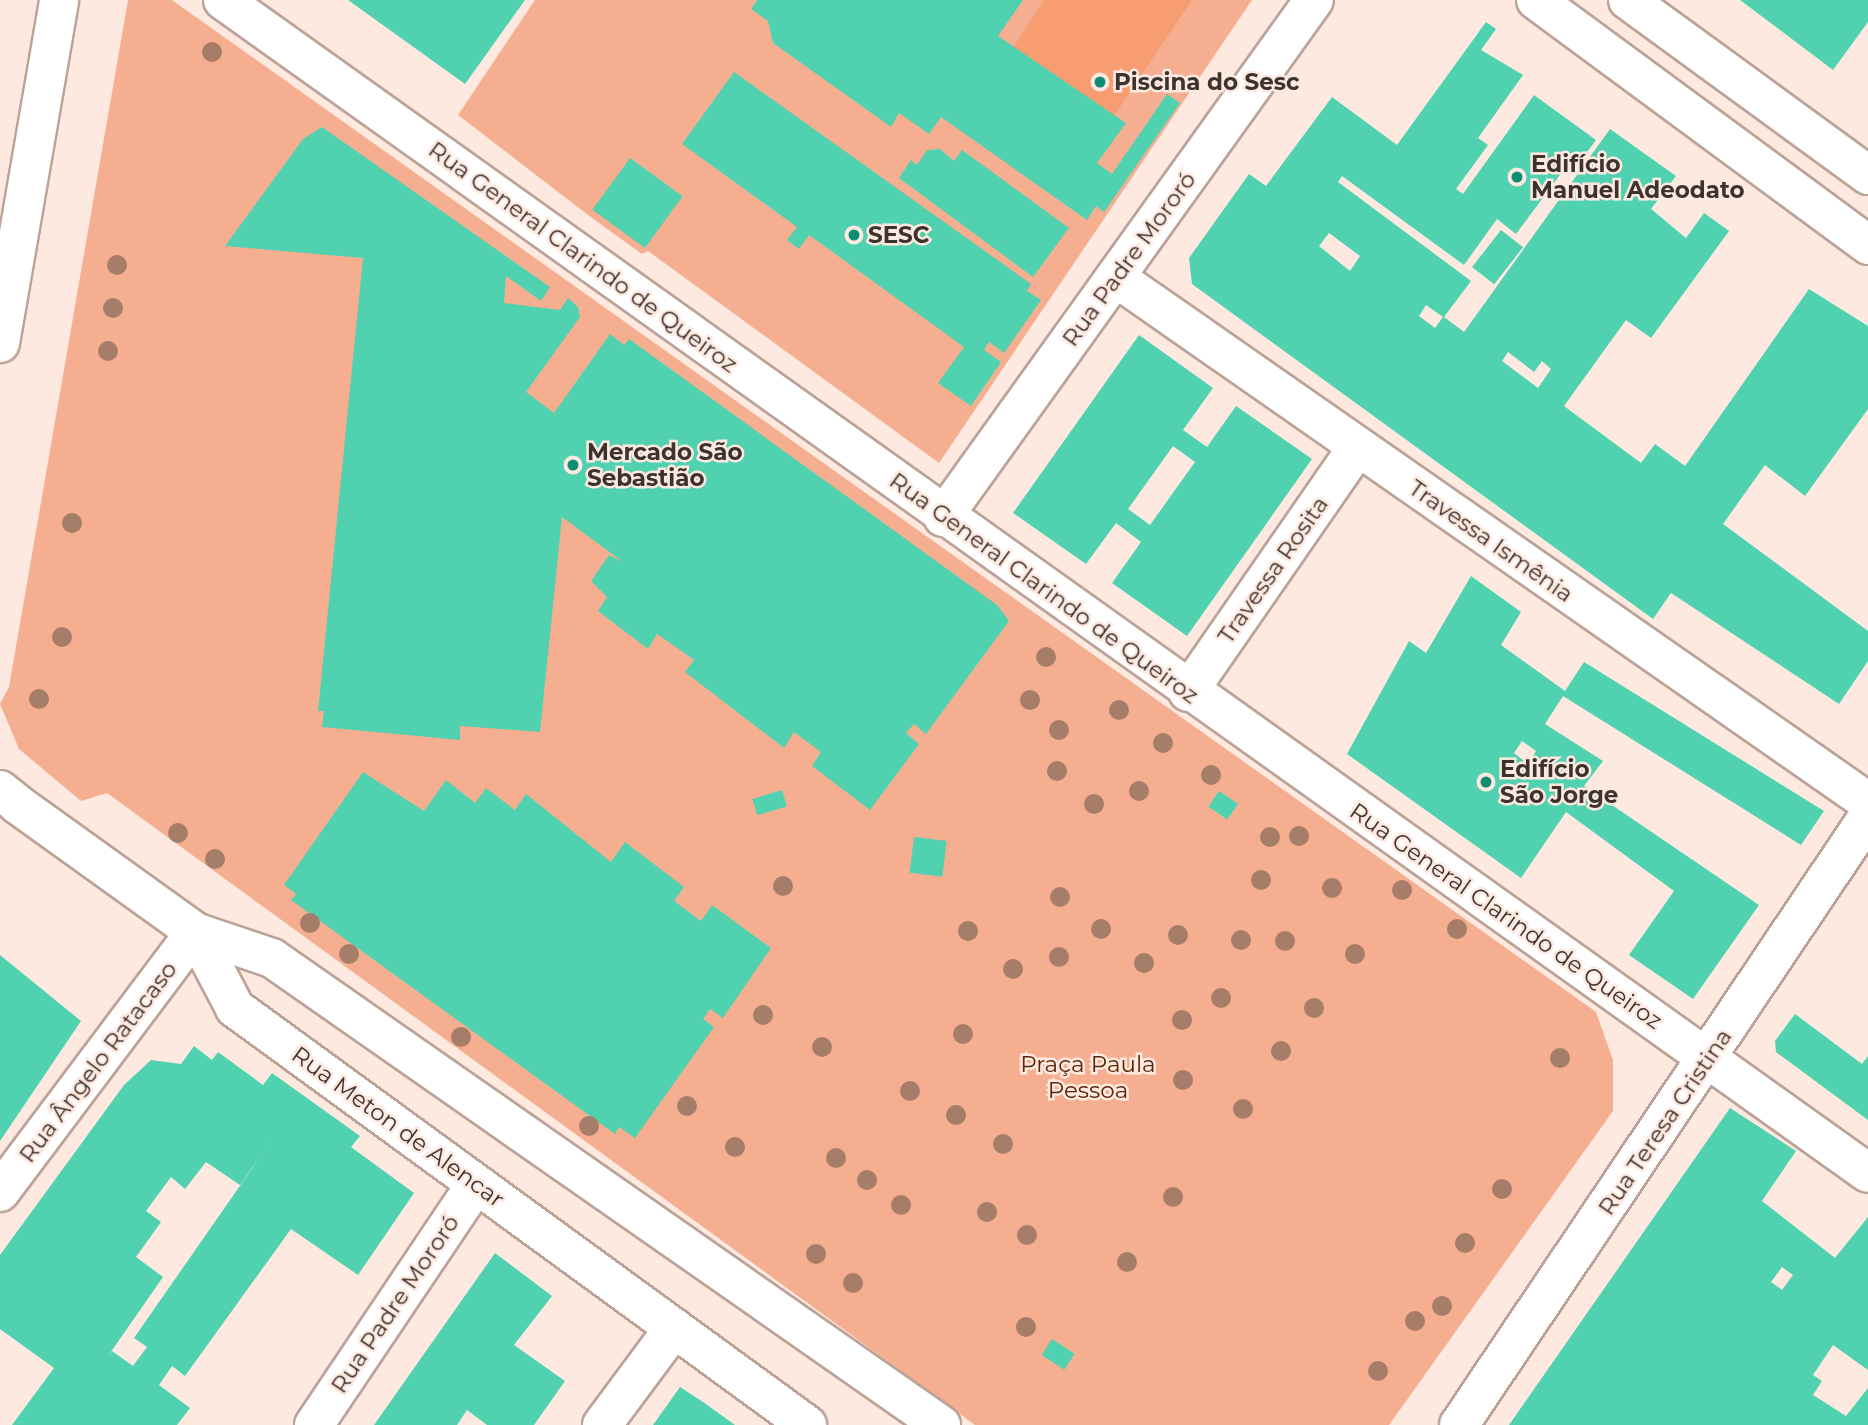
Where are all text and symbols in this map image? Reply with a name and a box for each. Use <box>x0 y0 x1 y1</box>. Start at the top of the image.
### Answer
place label: Piscina do Sesc <box>1114 68 1299 96</box>
marker: Piscina do Sesc <box>1092 74 1108 90</box>
street label: Rua General Clarindo de Queiroz <box>423 136 743 378</box>
place label: Edifício Manuel Adeodato <box>1531 150 1745 204</box>
street label: Rua Padre Mororó <box>1056 166 1202 352</box>
marker: Edifício Manuel Adeodato <box>1509 169 1525 185</box>
place label: SESC <box>868 221 929 249</box>
marker: SESC <box>846 227 862 243</box>
place label: Mercado São Sebastião <box>587 438 743 492</box>
marker: Mercado São Sebastião <box>565 457 581 473</box>
street label: Rua General Clarindo de Queiroz <box>884 467 1204 709</box>
street label: Travessa Ismênia <box>1403 474 1579 608</box>
street label: Travessa Rosita <box>1212 491 1334 649</box>
place label: Edifício São Jorge <box>1500 755 1618 809</box>
marker: Edifício São Jorge <box>1478 774 1494 790</box>
street label: Rua General Clarindo de Queiroz <box>1344 797 1668 1035</box>
street label: Rua Ângelo Ratacaso <box>13 956 183 1168</box>
street label: Rua Teresa Cristina <box>1592 1024 1738 1220</box>
street label: Rua Meton de Alencar <box>286 1041 510 1213</box>
park label: Praça Paula Pessoa <box>1020 1050 1156 1104</box>
street label: Rua Padre Mororó <box>325 1210 465 1398</box>

